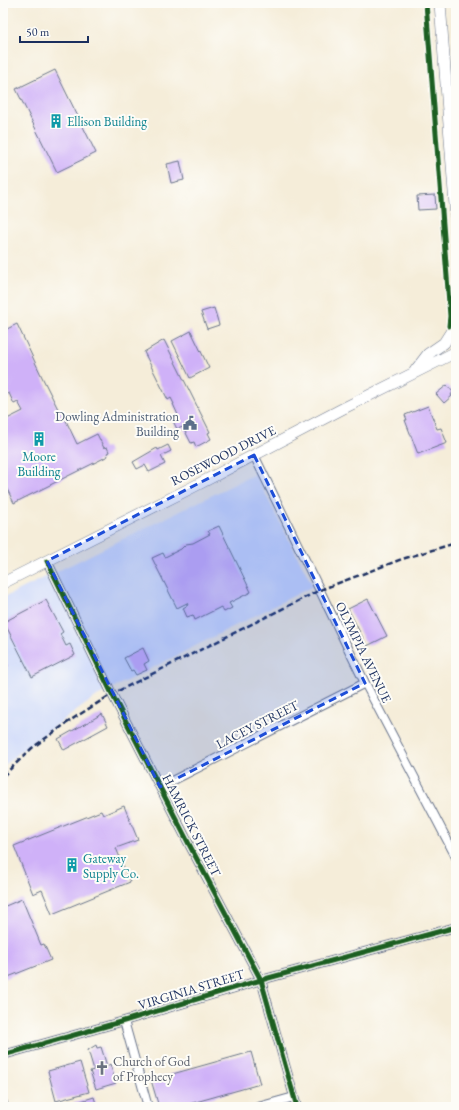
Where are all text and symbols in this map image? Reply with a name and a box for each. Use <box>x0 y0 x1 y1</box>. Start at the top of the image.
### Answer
scale bar <box>20 18 88 44</box>
text: 50 m <box>26 24 50 40</box>
building icon: Ellison Building <box>48 113 64 129</box>
place label: Ellison Building <box>67 113 147 130</box>
place label: Dowling Administration Building <box>55 408 179 440</box>
public building icon: Dowling Administration Building <box>182 415 198 431</box>
street label: ROSEWOOD DRIVE <box>168 422 279 489</box>
building icon: Moore Building <box>31 431 47 447</box>
place label: Moore Building <box>17 448 61 480</box>
street label: OLYMPIA AVENUE <box>332 599 395 706</box>
street label: LACEY STREET <box>213 696 302 753</box>
street label: HAMRICK STREET <box>158 771 225 880</box>
place label: Gateway Supply Co. <box>83 850 139 882</box>
building icon: Gateway Supply Co. <box>64 857 80 873</box>
street label: VIRGINIA STREET <box>136 965 247 1014</box>
place label: Church of God of Prophecy <box>113 1053 191 1085</box>
church icon: Church of God of Prophecy <box>94 1060 110 1076</box>

